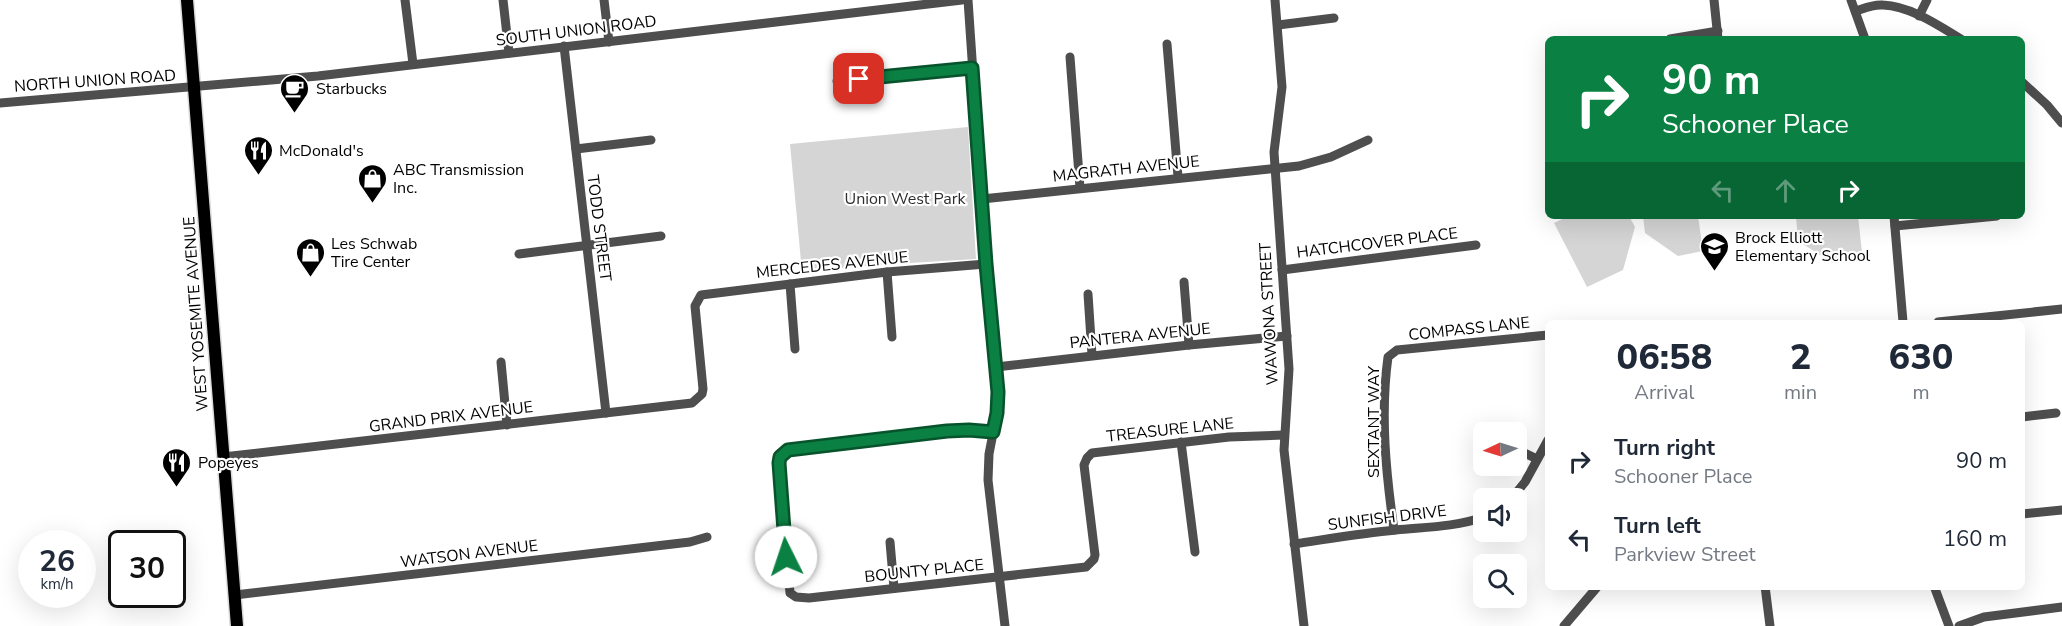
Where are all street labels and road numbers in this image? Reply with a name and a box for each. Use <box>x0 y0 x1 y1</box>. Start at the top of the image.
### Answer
street label: SOUTH UNION ROAD <box>495 10 658 52</box>
street label: NORTH UNION ROAD <box>13 64 177 98</box>
street label: MAGRATH AVENUE <box>1052 150 1201 188</box>
street label: TODD STREET <box>582 174 616 283</box>
street label: WEST YOSEMITE AVENUE <box>178 216 214 412</box>
street label: HATCHCOVER PLACE <box>1295 222 1459 264</box>
street label: WAWONA STREET <box>1254 242 1284 386</box>
street label: MERCEDES AVENUE <box>755 246 909 284</box>
street label: COMPASS LANE <box>1407 312 1531 346</box>
street label: PANTERA AVENUE <box>1068 318 1212 354</box>
street label: SEXTANT WAY <box>1363 366 1385 478</box>
street label: GRAND PRIX AVENUE <box>368 396 534 438</box>
street label: TREASURE LANE <box>1105 412 1235 448</box>
street label: SUNFISH DRIVE <box>1327 500 1448 536</box>
street label: WATSON AVENUE <box>399 535 539 573</box>
street label: BOUNTY PLACE <box>863 554 985 588</box>

